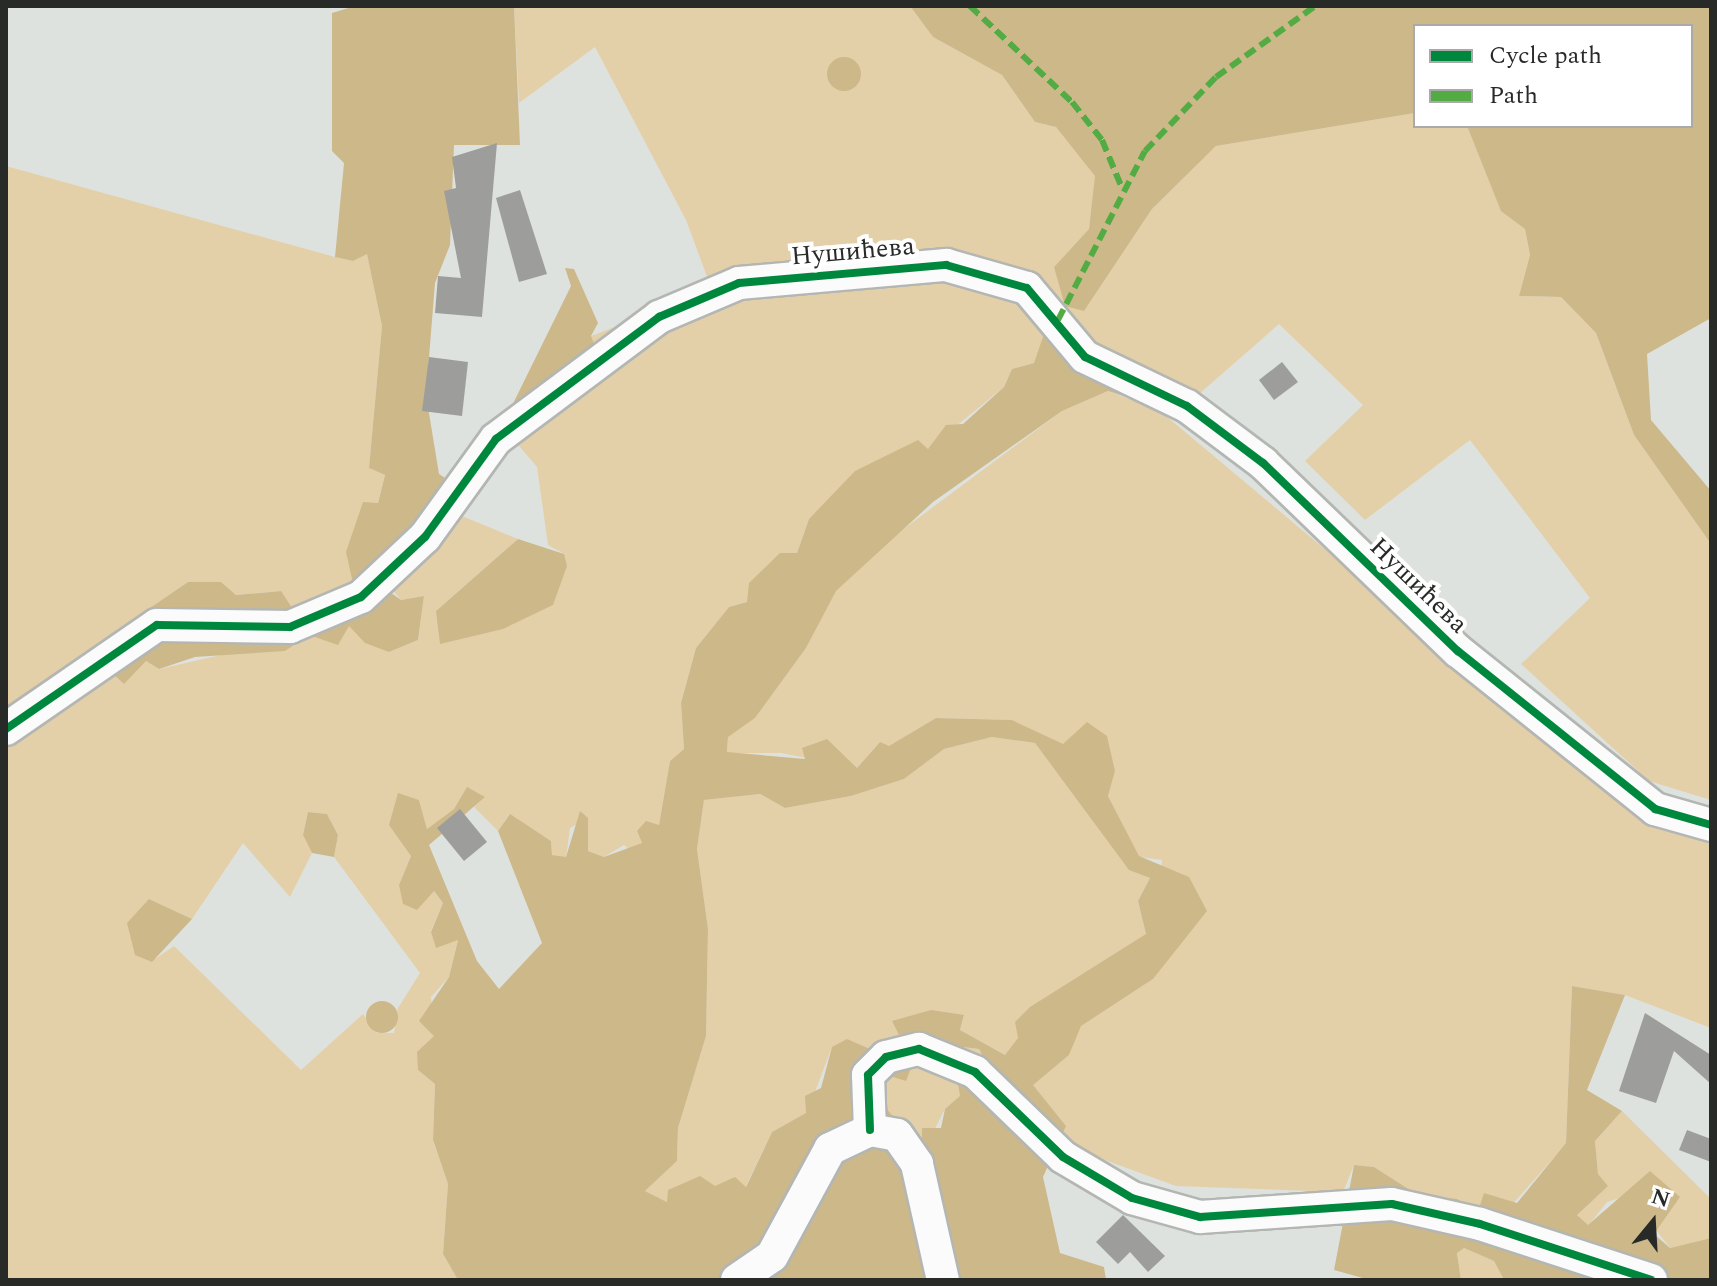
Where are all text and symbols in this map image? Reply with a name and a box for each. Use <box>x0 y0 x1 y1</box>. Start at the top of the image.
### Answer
legend <box>1413 24 1693 128</box>
text: Cycle path <box>1489 38 1602 74</box>
text: Path <box>1489 78 1538 114</box>
street label: Нушићева <box>790 231 916 273</box>
street label: Нушићева <box>1362 532 1474 640</box>
text: N <box>1647 1180 1674 1217</box>
north arrow <box>1613 1182 1693 1262</box>

